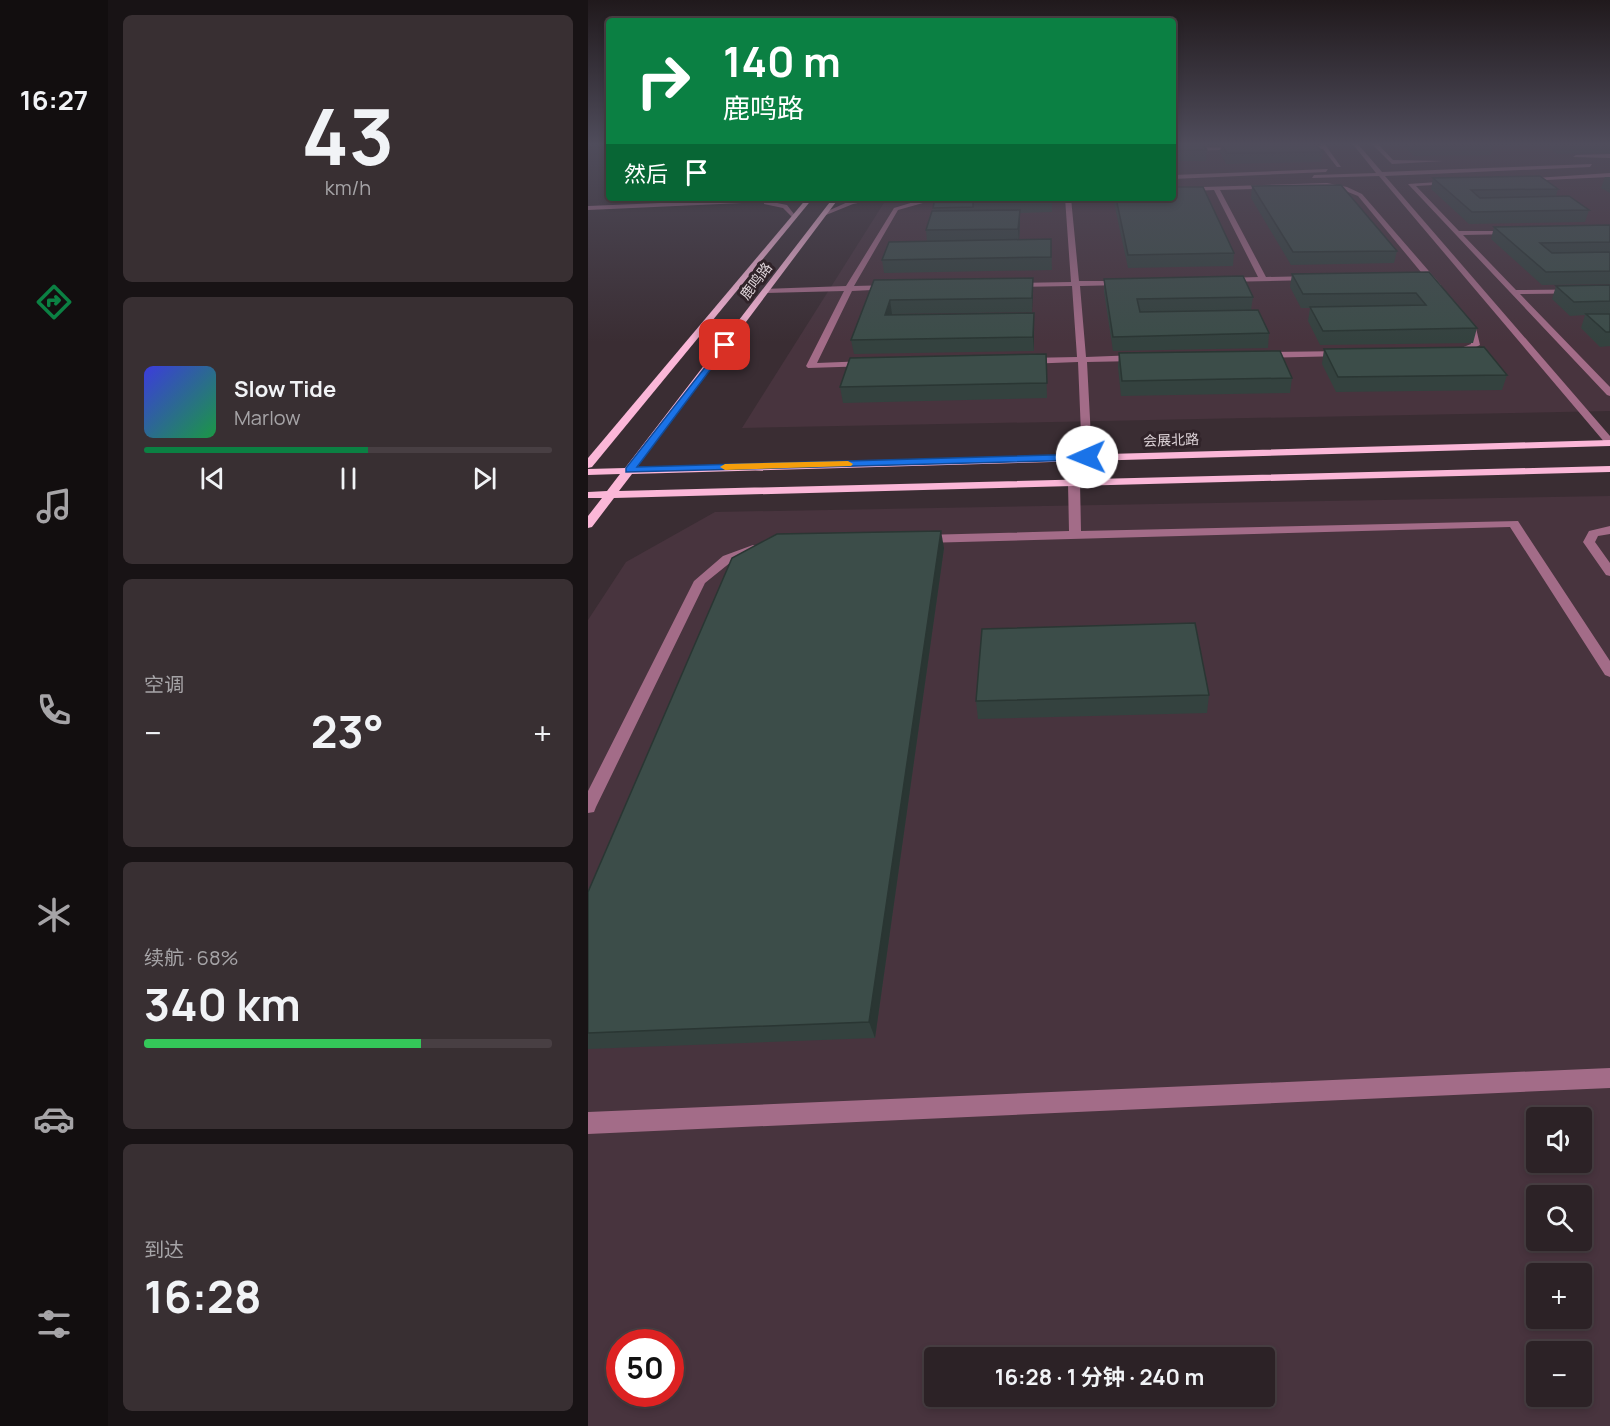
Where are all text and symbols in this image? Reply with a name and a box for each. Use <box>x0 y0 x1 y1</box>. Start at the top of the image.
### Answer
text: 140 m <box>723 32 841 90</box>
icon: right <box>624 42 702 120</box>
text: 16:27 <box>20 81 88 118</box>
text: 43 <box>302 82 394 188</box>
text: 鹿鸣路 <box>723 89 804 126</box>
icon: arrive <box>680 156 713 189</box>
text: 然后 <box>624 159 668 189</box>
text: km/h <box>325 174 371 201</box>
street label: 鹿鸣路 <box>735 258 776 303</box>
icon: directions <box>33 281 75 323</box>
pin <box>699 319 750 370</box>
icon: arrive <box>708 328 741 361</box>
text: Slow Tide <box>234 374 336 404</box>
text: Marlow <box>234 404 301 431</box>
position arrow <box>1055 425 1119 489</box>
street label: 会展北路 <box>1143 429 1199 450</box>
icon: previous <box>196 462 229 495</box>
icon: pause <box>332 462 365 495</box>
icon: next <box>468 462 501 495</box>
icon: music <box>33 485 75 527</box>
text: 空调 <box>144 671 184 698</box>
icon: phone <box>33 689 75 731</box>
text: 23° <box>311 700 384 762</box>
text: − <box>144 710 162 755</box>
text: + <box>533 710 552 755</box>
icon: climate <box>33 894 75 936</box>
text: 续航 · 68% <box>144 944 239 971</box>
text: 340 km <box>144 973 301 1035</box>
icon: car <box>33 1098 75 1140</box>
map controls <box>1526 1107 1592 1407</box>
button: sound <box>1526 1107 1592 1173</box>
button: search <box>1526 1185 1592 1251</box>
text: 到达 <box>144 1236 184 1263</box>
button: + <box>1526 1263 1592 1329</box>
text: 16:28 <box>144 1265 261 1327</box>
icon: filters <box>33 1303 75 1345</box>
speed limit sign: 50 <box>606 1329 684 1407</box>
button: − <box>1526 1341 1592 1407</box>
text: 16:28 · 1 分钟 · 240 m <box>995 1362 1204 1392</box>

